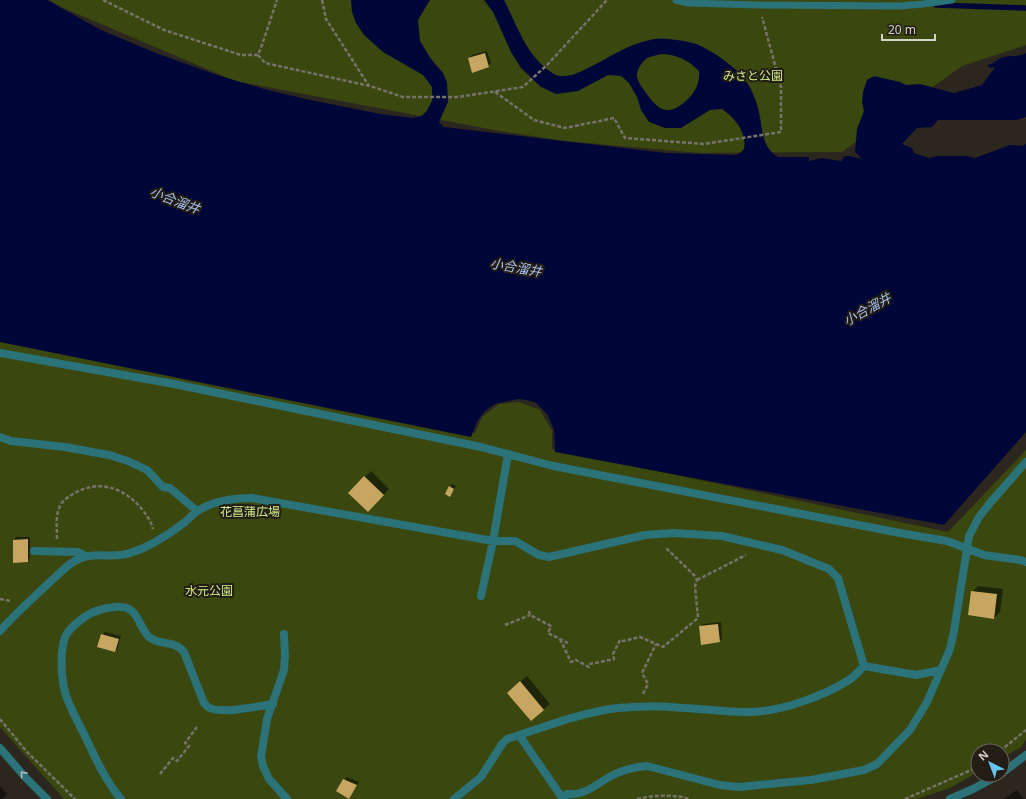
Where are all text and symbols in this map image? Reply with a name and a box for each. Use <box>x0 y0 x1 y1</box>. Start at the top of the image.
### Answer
scale bar <box>882 16 935 42</box>
text: 20 m <box>888 21 916 38</box>
park label: みさと公園 <box>723 67 783 84</box>
water label: 小合溜井 <box>147 182 203 218</box>
water label: 小合溜井 <box>489 254 544 281</box>
water label: 小合溜井 <box>840 288 895 329</box>
park label: 花菖蒲広場 <box>220 503 280 520</box>
park label: 水元公園 <box>185 582 233 599</box>
north arrow <box>970 743 1010 783</box>
text: N <box>975 747 991 764</box>
one-way arrow <box>20 771 27 779</box>

